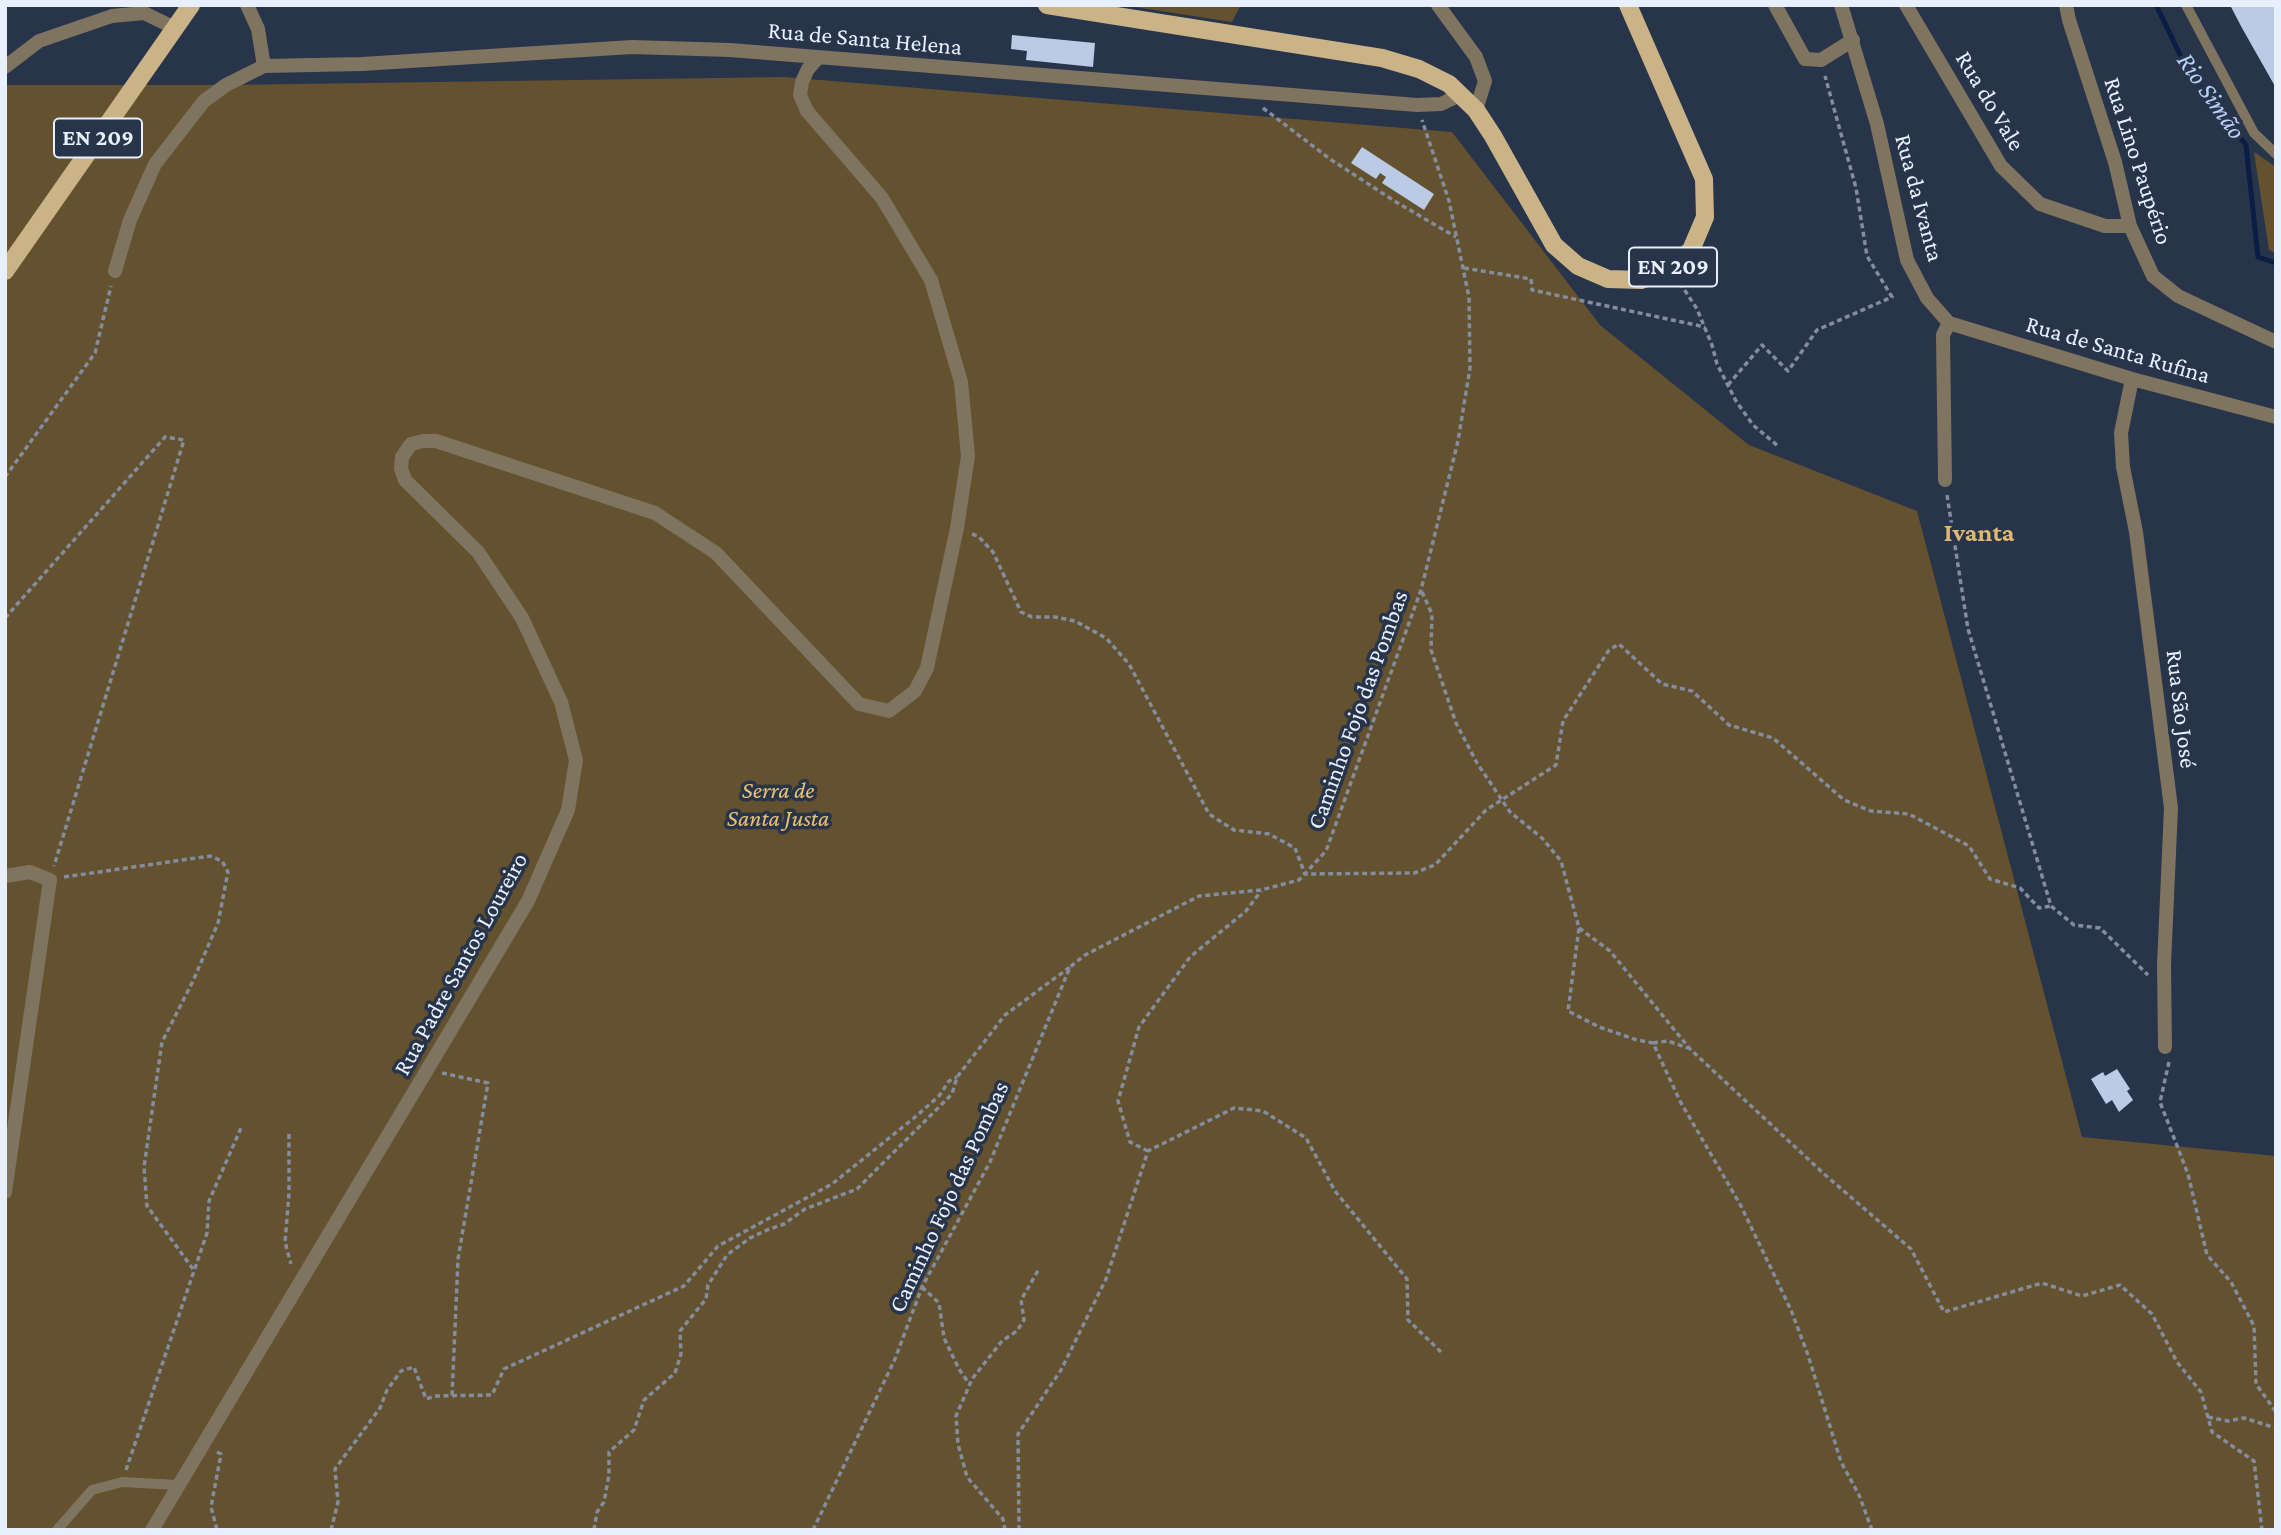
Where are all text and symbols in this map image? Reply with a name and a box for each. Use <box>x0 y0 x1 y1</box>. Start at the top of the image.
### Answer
street label: Rua de Santa Helena <box>767 16 963 62</box>
street label: Rua do Vale <box>1949 46 2031 156</box>
water label: Rio Simão <box>2170 47 2252 145</box>
street label: Rua Lino Paupério <box>2097 74 2179 248</box>
road number: EN 209 <box>54 119 142 158</box>
street label: Rua da Ivanta <box>1888 131 1950 265</box>
road number: EN 209 <box>1629 248 1717 286</box>
street label: Rua de Santa Rufina <box>2023 310 2213 390</box>
district label: Ivanta <box>1944 517 2014 549</box>
street label: Caminho Fojo das Pombas <box>1301 587 1415 833</box>
street label: Rua São José <box>2159 648 2203 770</box>
park label: Serra de Santa Justa <box>727 777 829 833</box>
street label: Rua Padre Santos Loureiro <box>388 848 534 1080</box>
street label: Caminho Fojo das Pombas <box>883 1077 1015 1317</box>

